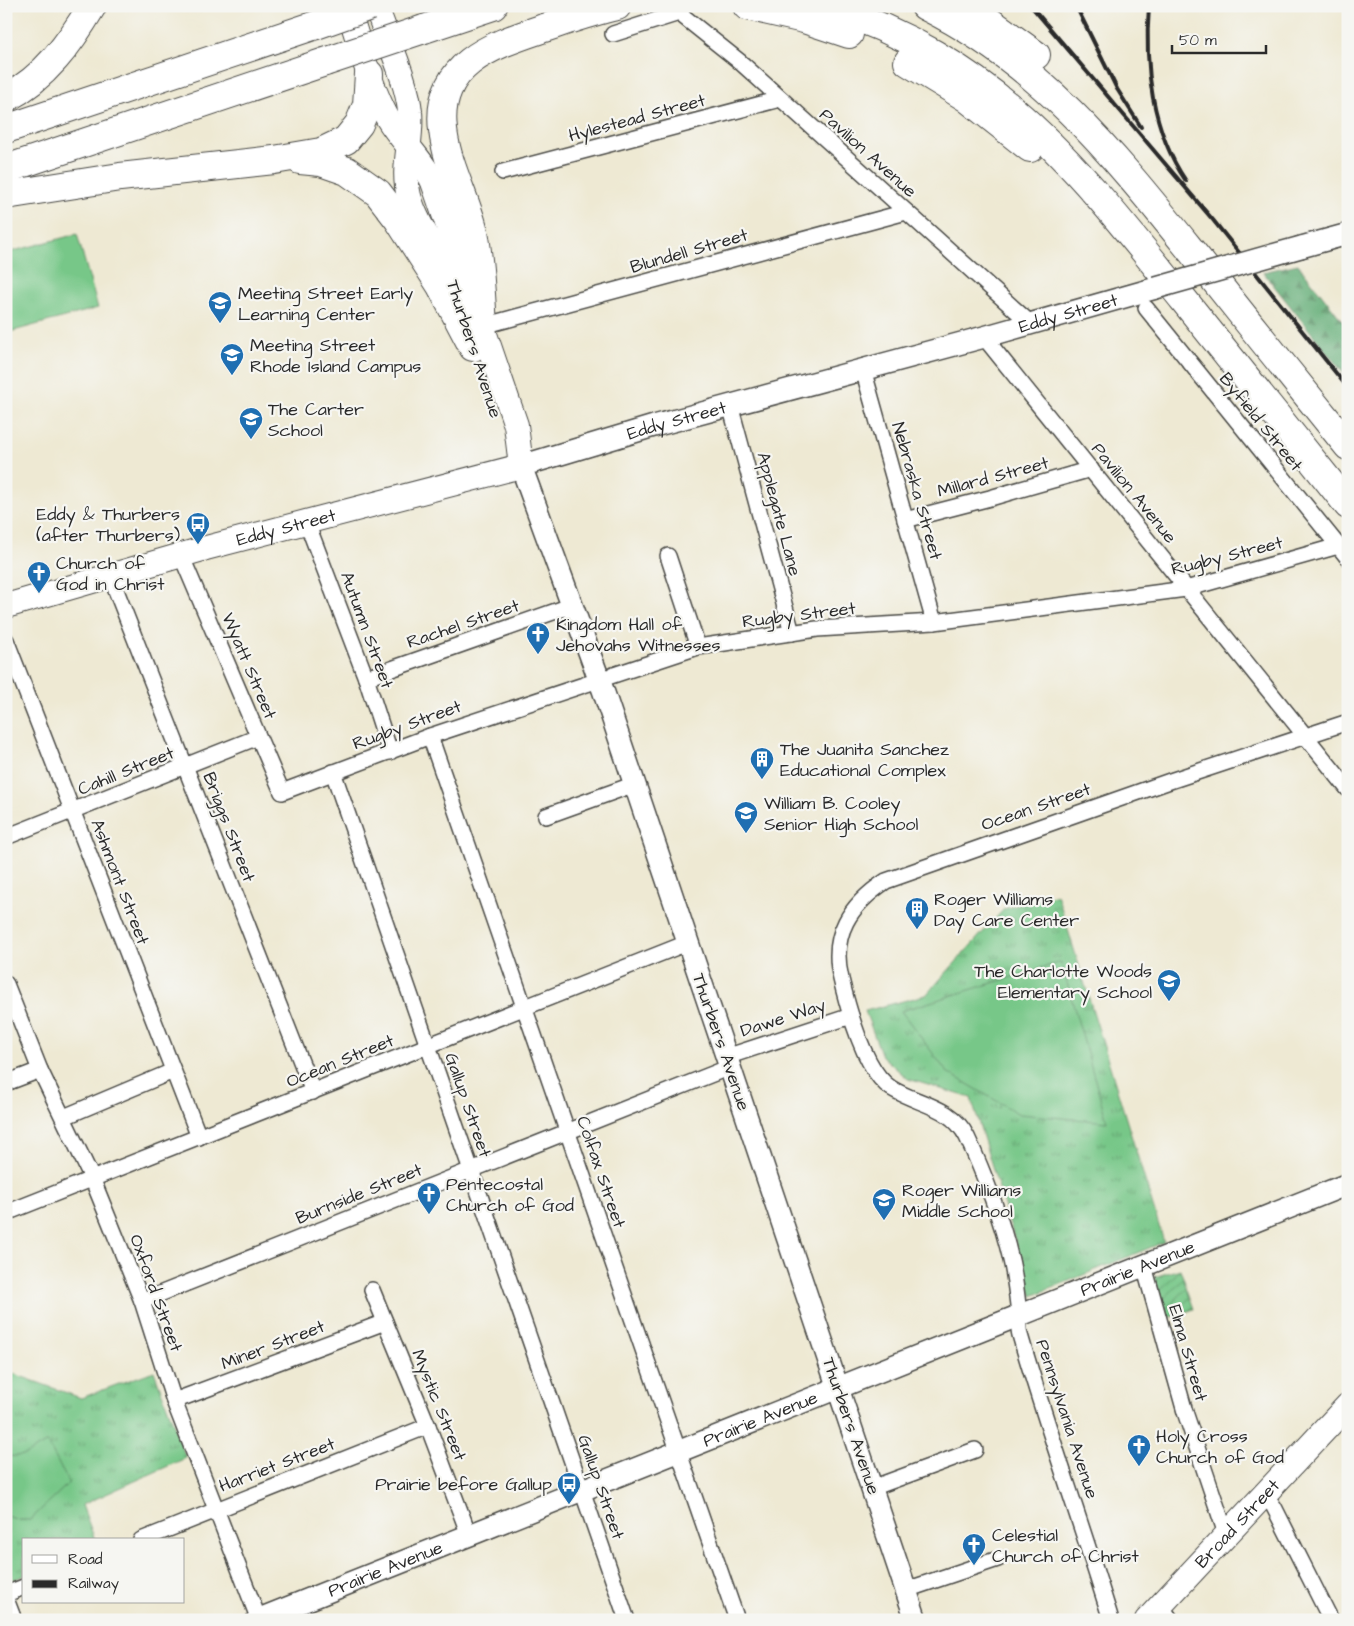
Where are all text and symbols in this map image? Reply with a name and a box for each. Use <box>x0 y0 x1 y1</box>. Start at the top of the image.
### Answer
scale bar <box>1172 22 1265 54</box>
text: 50 m <box>1179 30 1217 51</box>
street label: Hylestead Street <box>566 88 709 149</box>
street label: Pavilion Avenue <box>814 103 922 204</box>
street label: Blundell Street <box>627 222 751 280</box>
street label: Thurbers Avenue <box>440 277 508 421</box>
place label: Meeting Street Early Learning Center <box>238 281 413 328</box>
street label: Eddy Street <box>1016 287 1121 339</box>
school or university icon: Meeting Street Early Learning Center <box>207 290 233 324</box>
place label: Meeting Street Rhode Island Campus <box>250 333 421 379</box>
school or university icon: Meeting Street Rhode Island Campus <box>219 342 245 376</box>
street label: Byfield Street <box>1213 367 1309 478</box>
street label: Eddy Street <box>624 394 730 446</box>
place label: The Carter School <box>268 397 364 443</box>
school or university icon: The Carter School <box>238 406 264 440</box>
street label: Nebraska Street <box>885 419 949 563</box>
street label: Pavilion Avenue <box>1086 437 1183 549</box>
street label: Applegate Lane <box>750 449 808 579</box>
street label: Millard Street <box>935 450 1052 504</box>
place label: Eddy & Thurbers (after Thurbers) <box>36 502 180 548</box>
street label: Eddy Street <box>234 502 339 552</box>
bus stop icon: Eddy & Thurbers (after Thurbers) <box>185 511 211 545</box>
street label: Rugby Street <box>1169 530 1286 583</box>
place label: Church of God in Christ <box>56 551 165 597</box>
church icon: Church of God in Christ <box>26 560 52 594</box>
street label: Autumn Street <box>334 568 400 693</box>
street label: Rachel Street <box>403 593 523 655</box>
street label: Rugby Street <box>741 596 858 635</box>
street label: Wyatt Street <box>214 609 283 724</box>
place label: Kingdom Hall of Jehovahs Witnesses <box>556 612 720 658</box>
church icon: Kingdom Hall of Jehovahs Witnesses <box>525 621 551 655</box>
street label: Rugby Street <box>349 694 466 757</box>
place label: The Juanita Sanchez Educational Complex <box>780 737 949 783</box>
street label: Cahill Street <box>74 740 179 802</box>
building icon: The Juanita Sanchez Educational Complex <box>749 746 775 780</box>
street label: Briggs Street <box>196 768 262 887</box>
street label: Ocean Street <box>978 776 1095 837</box>
place label: William B. Cooley Senior High School <box>764 791 918 838</box>
school or university icon: William B. Cooley Senior High School <box>733 800 759 834</box>
street label: Ashmont Street <box>85 816 156 949</box>
place label: Roger Williams Day Care Center <box>934 887 1079 934</box>
building icon: Roger Williams Day Care Center <box>904 896 930 930</box>
place label: The Charlotte Woods Elementary School <box>974 959 1152 1006</box>
school or university icon: The Charlotte Woods Elementary School <box>1156 968 1182 1002</box>
street label: Thurbers Avenue <box>686 970 756 1114</box>
street label: Dawe Way <box>737 992 829 1044</box>
street label: Ocean Street <box>282 1028 398 1094</box>
street label: Gallup Street <box>438 1049 498 1161</box>
street label: Colfax Street <box>570 1113 632 1232</box>
street label: Burnside Street <box>292 1157 427 1231</box>
place label: Pentecostal Church of God <box>446 1172 574 1218</box>
place label: Roger Williams Middle School <box>902 1178 1021 1224</box>
church icon: Pentecostal Church of God <box>416 1181 442 1215</box>
school or university icon: Roger Williams Middle School <box>871 1187 897 1221</box>
street label: Oxford Street <box>123 1231 189 1356</box>
street label: Prairie Avenue <box>1076 1234 1199 1302</box>
street label: Elma Street <box>1162 1302 1214 1405</box>
street label: Miner Street <box>218 1314 329 1376</box>
street label: Pennsylvania Avenue <box>1029 1336 1105 1502</box>
street label: Mystic Street <box>404 1346 473 1465</box>
street label: Thurbers Avenue <box>816 1354 886 1498</box>
street label: Prairie Avenue <box>699 1385 822 1453</box>
place label: Holy Cross Church of God <box>1156 1424 1284 1470</box>
street label: Harriet Street <box>215 1431 339 1499</box>
street label: Gallup Street <box>571 1431 631 1543</box>
church icon: Holy Cross Church of God <box>1126 1433 1152 1467</box>
bus stop icon: Prairie before Gallup <box>556 1471 582 1505</box>
place label: Prairie before Gallup <box>375 1472 552 1497</box>
street label: Broad Street <box>1189 1473 1286 1574</box>
place label: Celestial Church of Christ <box>992 1523 1140 1569</box>
church icon: Celestial Church of Christ <box>961 1532 987 1566</box>
street label: Prairie Avenue <box>324 1535 446 1603</box>
legend <box>22 1538 185 1604</box>
text: Road <box>68 1549 103 1570</box>
text: Railway <box>68 1573 119 1595</box>

